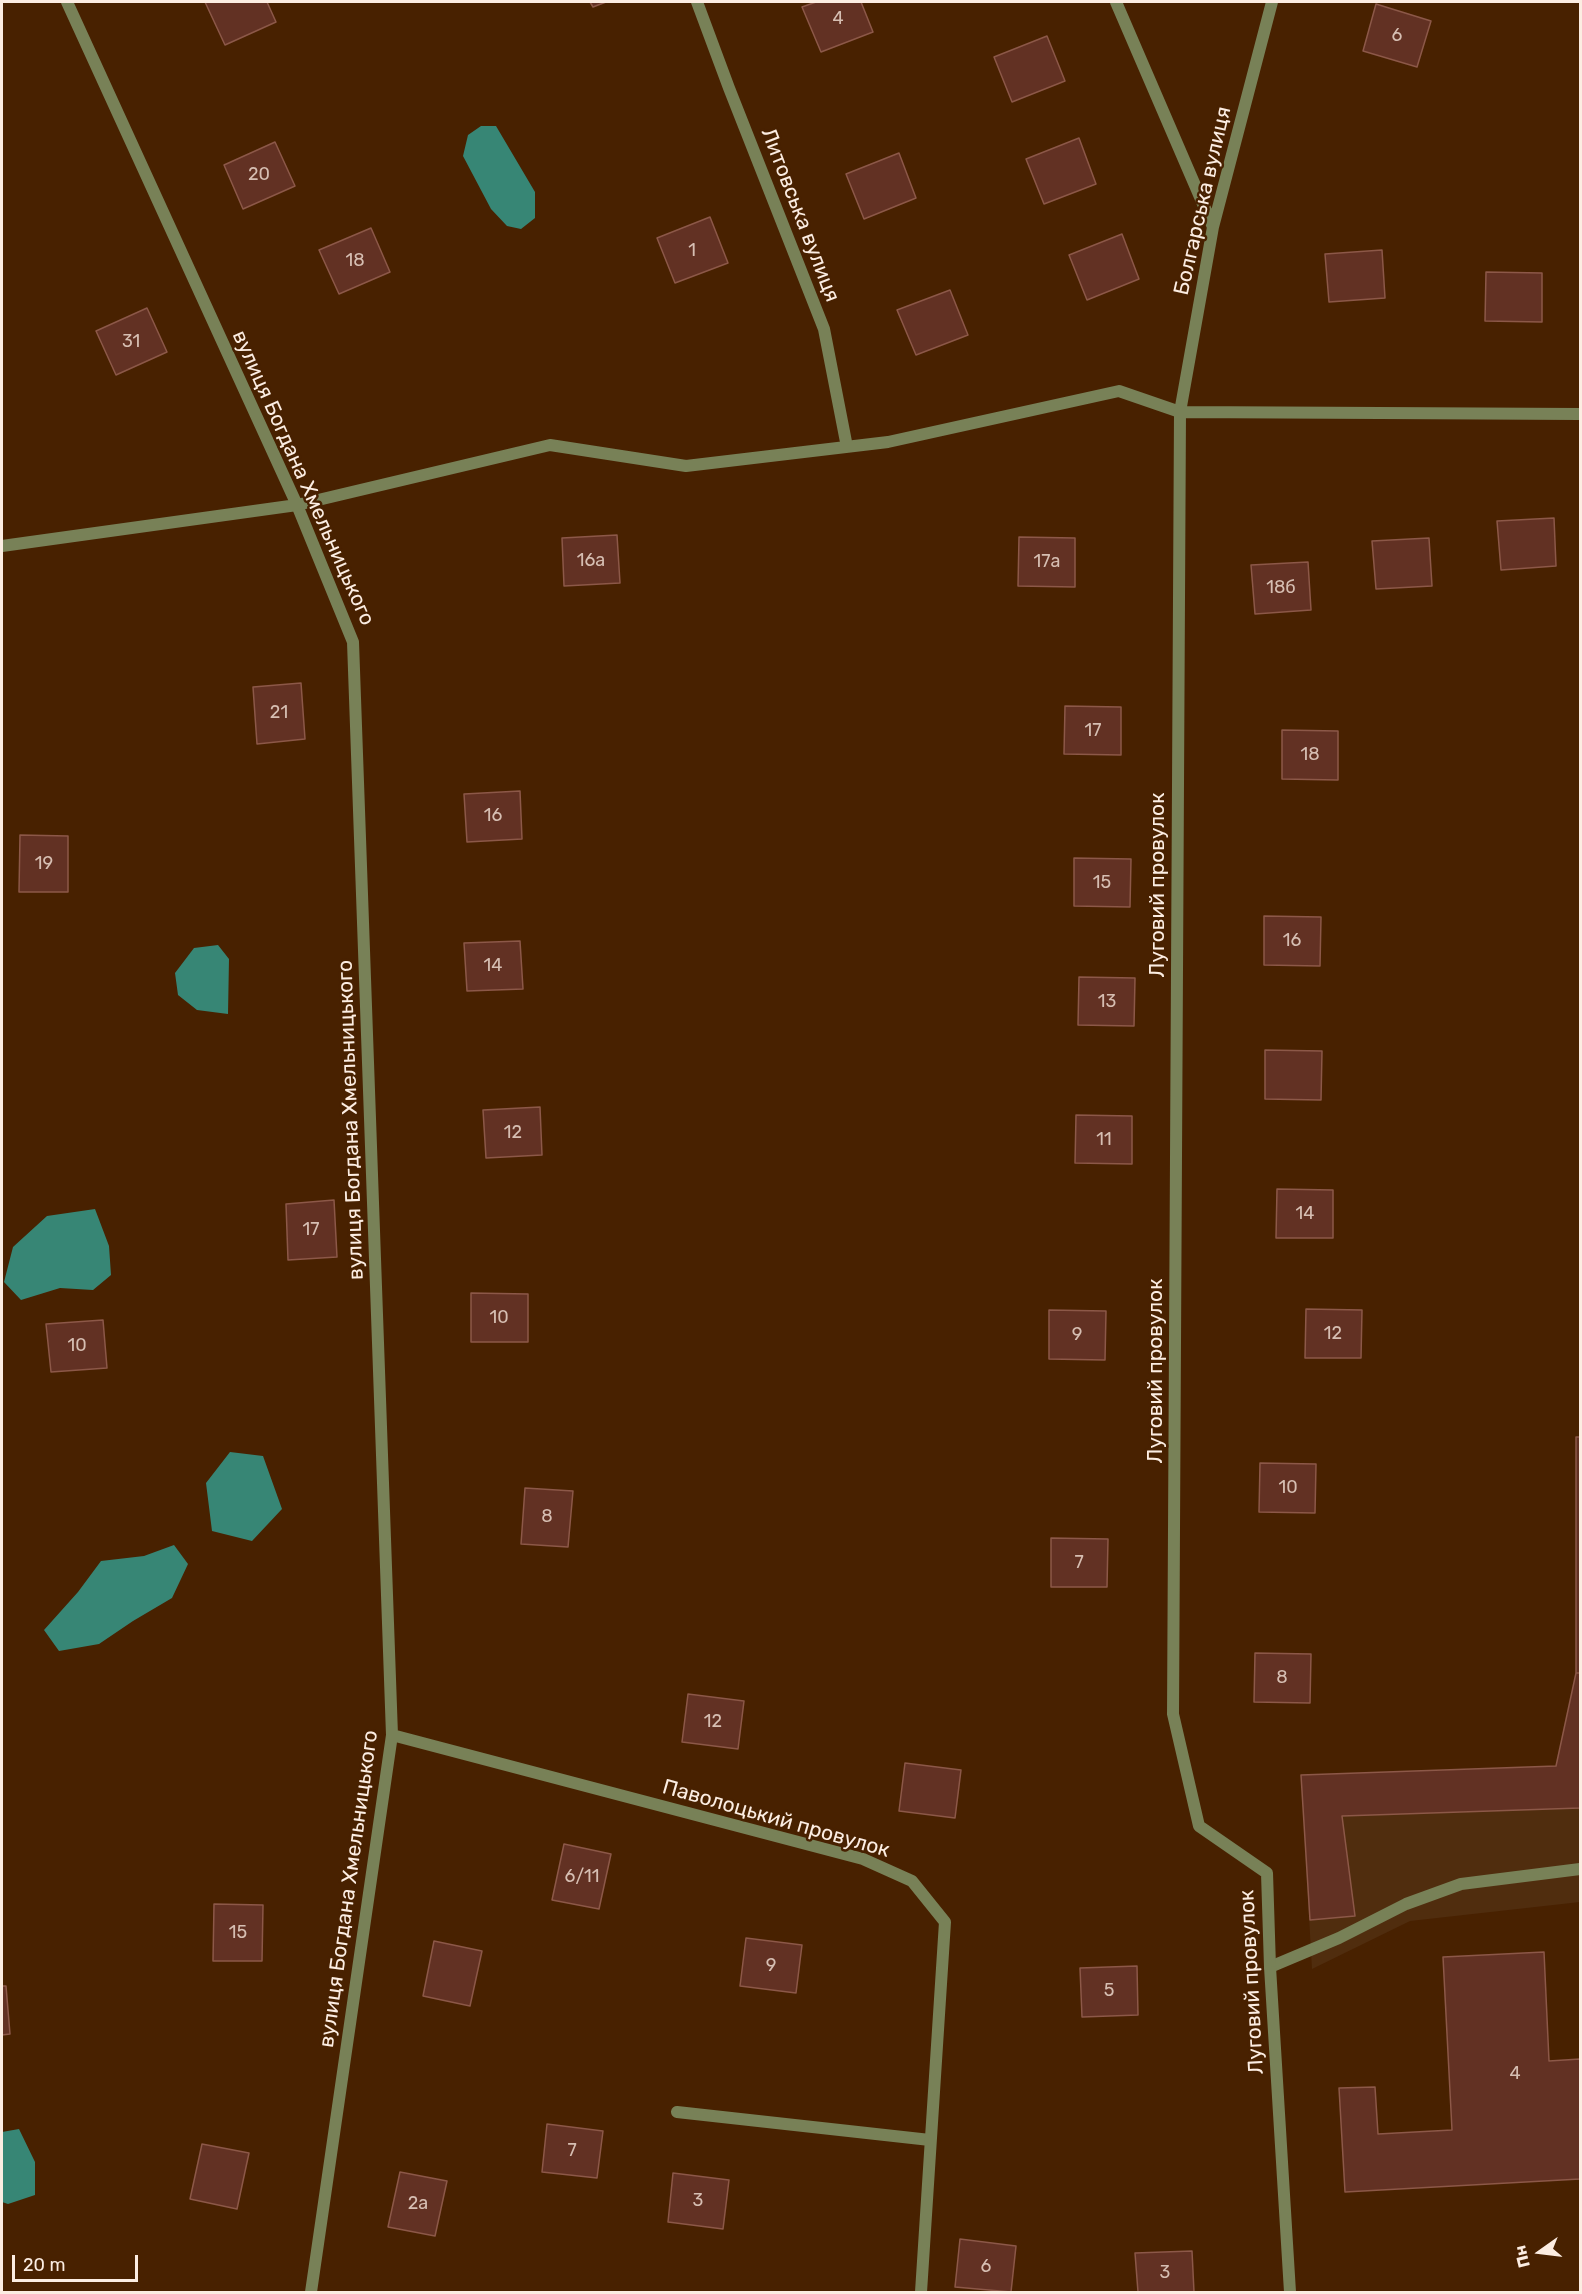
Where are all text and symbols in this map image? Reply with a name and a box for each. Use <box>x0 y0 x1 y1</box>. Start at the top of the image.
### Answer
house number: 4 <box>832 8 844 30</box>
house number: 6 <box>1392 25 1402 47</box>
street label: Болгарська вулиця <box>1169 104 1237 298</box>
street label: Литовська вулиця <box>755 124 845 306</box>
house number: 20 <box>248 164 270 186</box>
house number: 1 <box>688 240 696 262</box>
house number: 18 <box>345 250 365 272</box>
street label: вулиця Богдана Хмельницького <box>226 327 380 629</box>
house number: 31 <box>122 331 140 353</box>
house number: 16а <box>577 550 605 572</box>
house number: 17а <box>1034 551 1060 573</box>
house number: 18б <box>1266 577 1296 599</box>
house number: 21 <box>270 702 288 724</box>
house number: 17 <box>1085 720 1101 742</box>
house number: 18 <box>1300 744 1320 766</box>
street label: Луговий провулок <box>1145 793 1171 977</box>
house number: 16 <box>484 805 502 827</box>
house number: 19 <box>35 853 53 875</box>
house number: 15 <box>1093 872 1111 894</box>
house number: 16 <box>1283 930 1301 952</box>
house number: 14 <box>484 955 502 977</box>
street label: вулиця Богдана Хмельницького <box>333 960 369 1280</box>
house number: 13 <box>1098 991 1116 1013</box>
house number: 12 <box>504 1122 522 1144</box>
house number: 11 <box>1096 1129 1112 1151</box>
house number: 14 <box>1296 1203 1314 1225</box>
house number: 17 <box>303 1219 319 1241</box>
street label: Луговий провулок <box>1143 1279 1169 1463</box>
house number: 10 <box>489 1307 509 1329</box>
house number: 12 <box>1324 1323 1342 1345</box>
house number: 9 <box>1072 1324 1082 1346</box>
house number: 10 <box>67 1335 87 1357</box>
house number: 10 <box>1278 1477 1298 1499</box>
house number: 8 <box>541 1506 553 1528</box>
house number: 7 <box>1074 1552 1084 1574</box>
house number: 8 <box>1276 1667 1288 1689</box>
house number: 12 <box>704 1711 722 1733</box>
street label: вулиця Богдана Хмельницького <box>314 1729 384 2049</box>
street label: Паволоцький провулок <box>660 1774 892 1864</box>
house number: 6/11 <box>565 1866 599 1888</box>
street label: Луговий провулок <box>1235 1889 1269 2075</box>
house number: 15 <box>229 1922 247 1944</box>
house number: 9 <box>766 1955 776 1977</box>
house number: 5 <box>1104 1980 1114 2002</box>
house number: 4 <box>1509 2063 1521 2085</box>
house number: 7 <box>567 2140 577 2162</box>
house number: 3 <box>693 2190 703 2212</box>
house number: 2а <box>408 2193 428 2215</box>
north arrow <box>1510 2222 1570 2282</box>
scale bar <box>15 2243 141 2281</box>
text: Пн <box>1510 2243 1534 2270</box>
text: 20 m <box>23 2254 65 2276</box>
house number: 6 <box>981 2256 991 2278</box>
house number: 3 <box>1160 2262 1170 2284</box>

